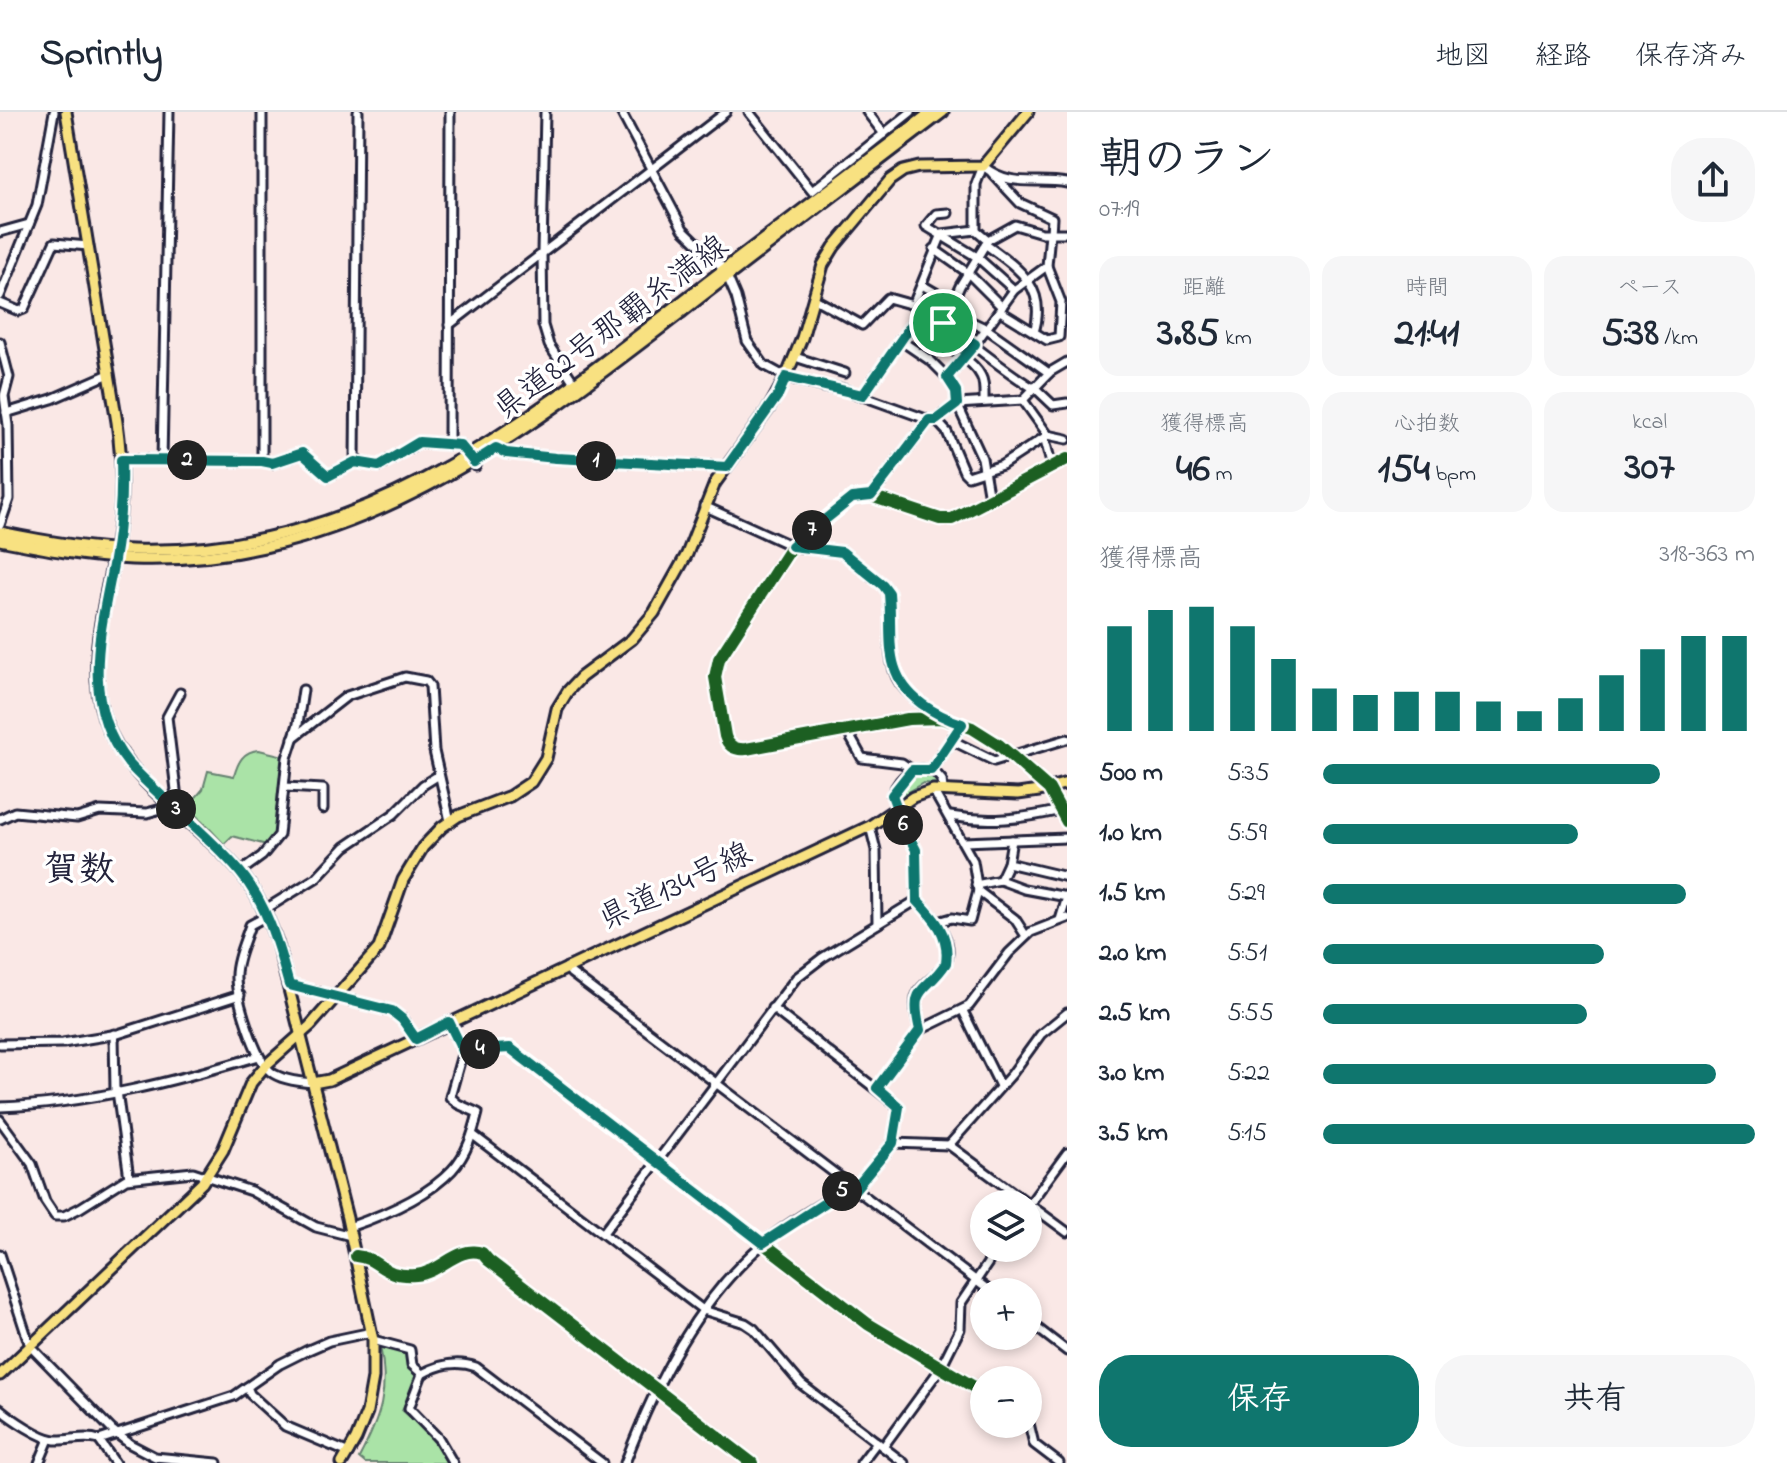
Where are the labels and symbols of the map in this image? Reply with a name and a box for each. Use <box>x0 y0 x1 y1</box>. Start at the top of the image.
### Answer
street label: 県道82号那覇糸満線 <box>484 225 740 433</box>
pin <box>909 289 977 357</box>
pin: 2 <box>167 440 207 480</box>
pin: 1 <box>576 441 616 481</box>
pin: 7 <box>792 510 832 550</box>
pin: 3 <box>156 789 196 829</box>
pin: 6 <box>883 805 923 845</box>
street label: 県道134号線 <box>591 832 761 944</box>
district label: 賀数 <box>43 845 115 898</box>
pin: 4 <box>460 1029 500 1069</box>
pin: 5 <box>822 1171 862 1211</box>

